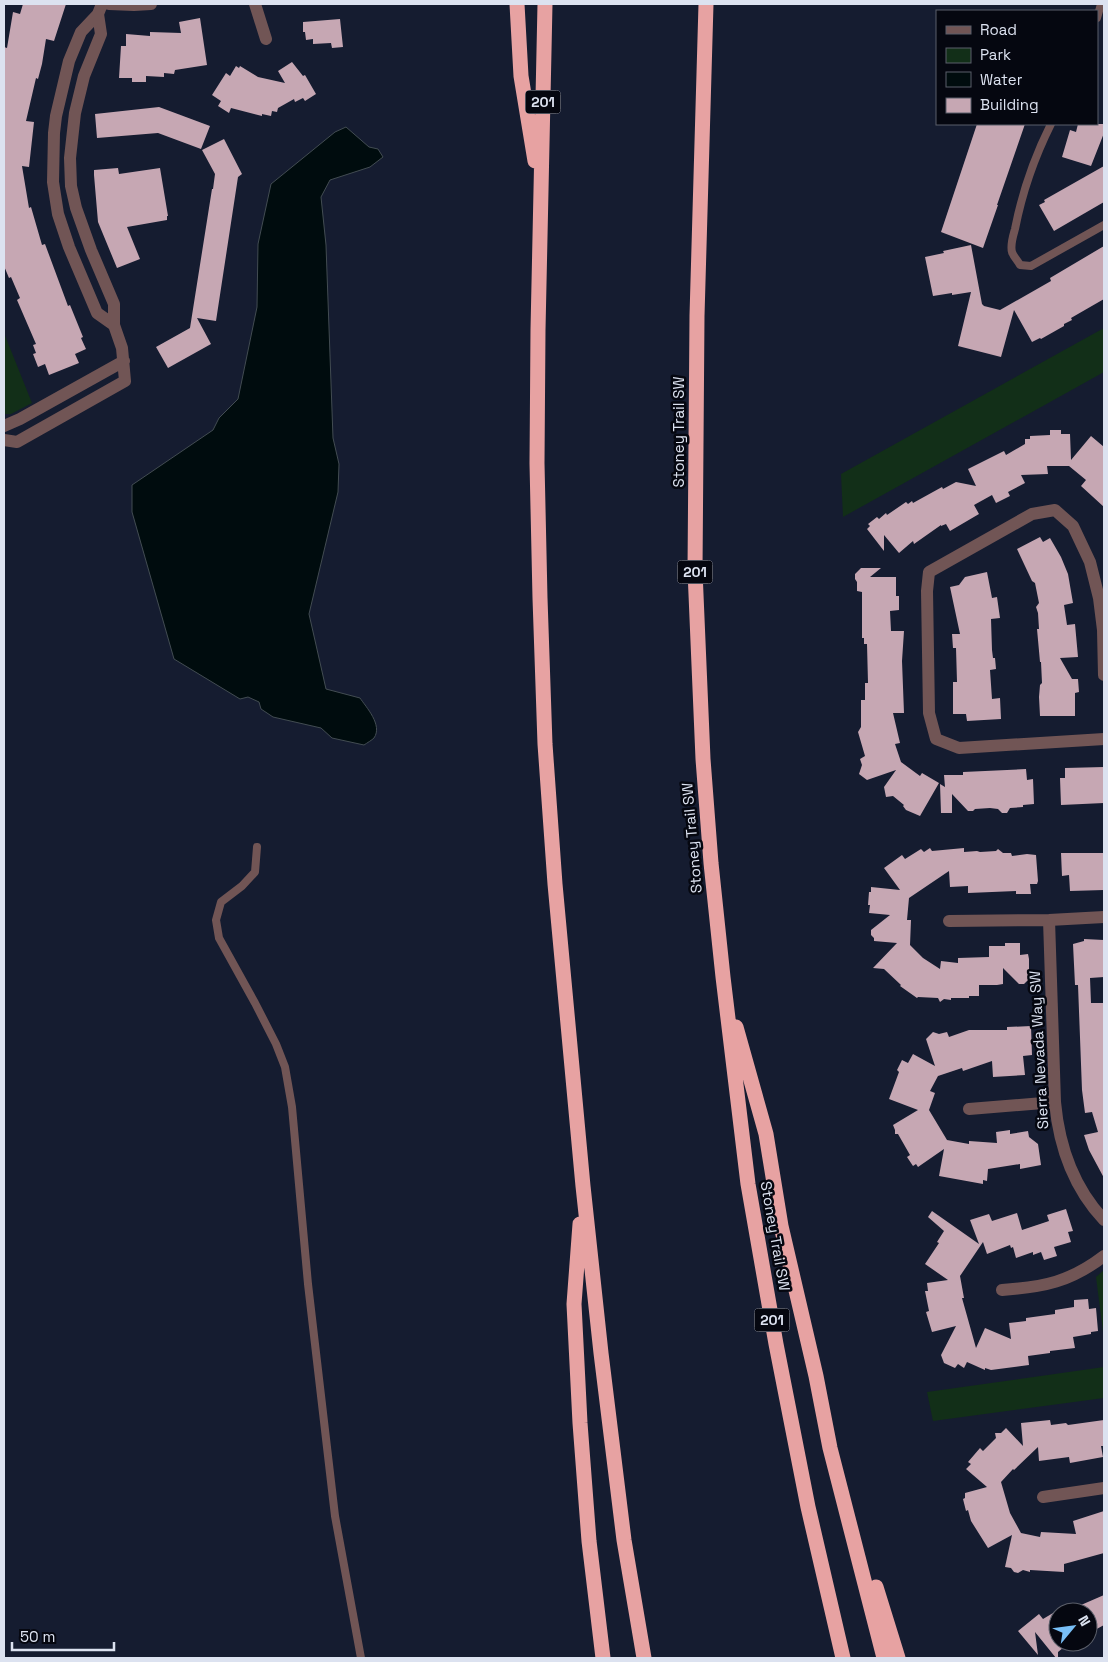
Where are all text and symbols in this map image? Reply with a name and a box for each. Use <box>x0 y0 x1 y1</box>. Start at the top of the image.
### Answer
legend <box>936 10 1098 125</box>
text: Road <box>980 20 1017 39</box>
text: Park <box>980 45 1011 64</box>
text: Water <box>980 70 1023 89</box>
road number: 201 <box>526 90 560 114</box>
text: Building <box>980 95 1039 114</box>
street label: Stoney Trail SW <box>669 376 688 488</box>
road number: 201 <box>678 560 712 584</box>
street label: Stoney Trail SW <box>677 782 706 894</box>
street label: Sierra Nevada Way SW <box>1025 970 1052 1130</box>
street label: Stoney Trail SW <box>756 1180 794 1292</box>
road number: 201 <box>754 1308 790 1332</box>
north arrow <box>1048 1602 1098 1652</box>
text: N <box>1074 1612 1095 1629</box>
scale bar <box>12 1620 115 1652</box>
text: 50 m <box>20 1627 55 1646</box>

